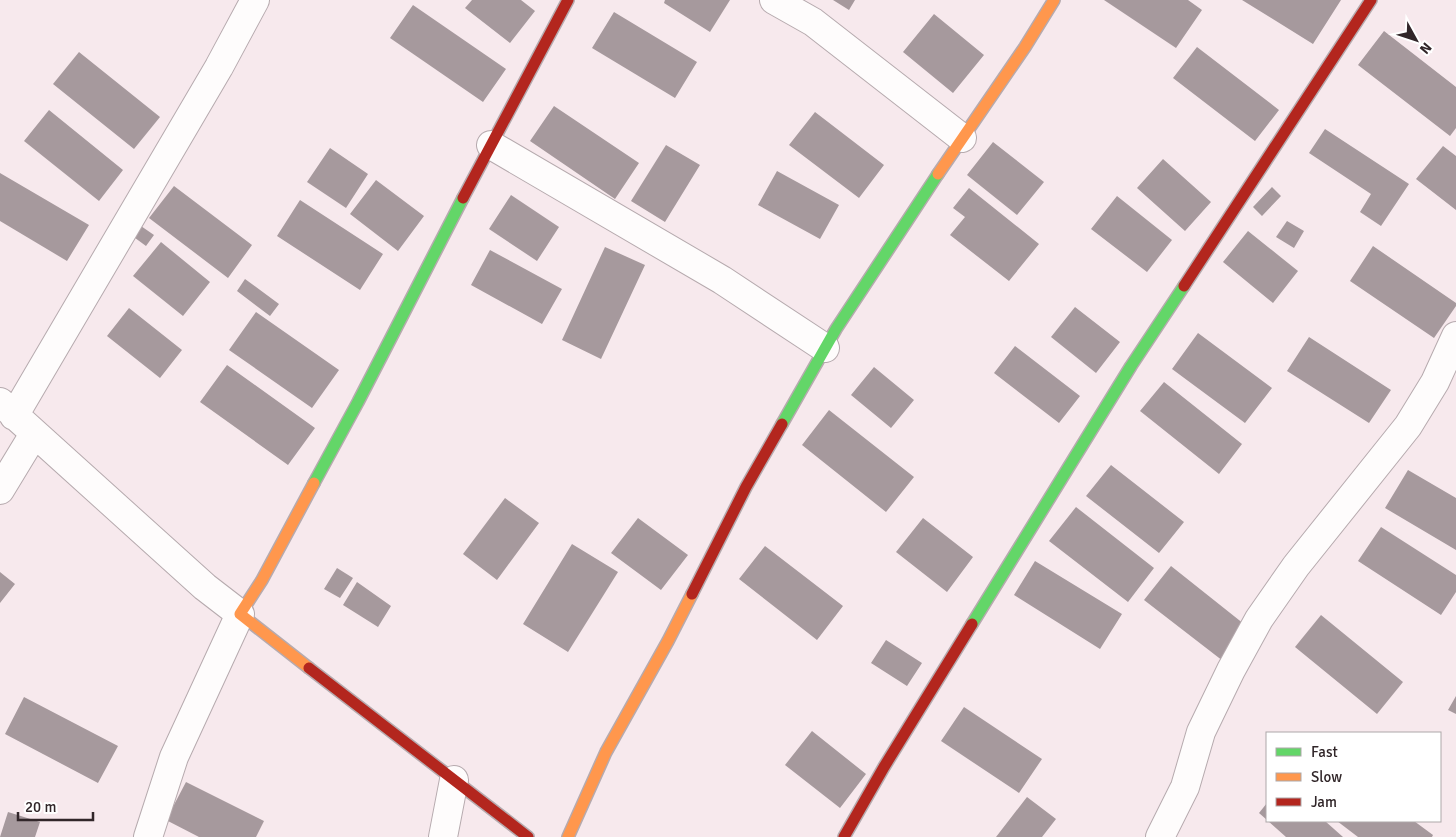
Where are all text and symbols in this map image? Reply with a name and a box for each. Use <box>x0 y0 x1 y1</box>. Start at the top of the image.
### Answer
north arrow <box>1391 15 1441 65</box>
text: N <box>1416 39 1435 57</box>
legend <box>1266 732 1441 822</box>
text: Fast <box>1311 743 1338 761</box>
text: Slow <box>1311 768 1342 786</box>
scale bar <box>18 790 92 822</box>
text: Jam <box>1311 793 1337 811</box>
text: 20 m <box>25 798 56 816</box>

